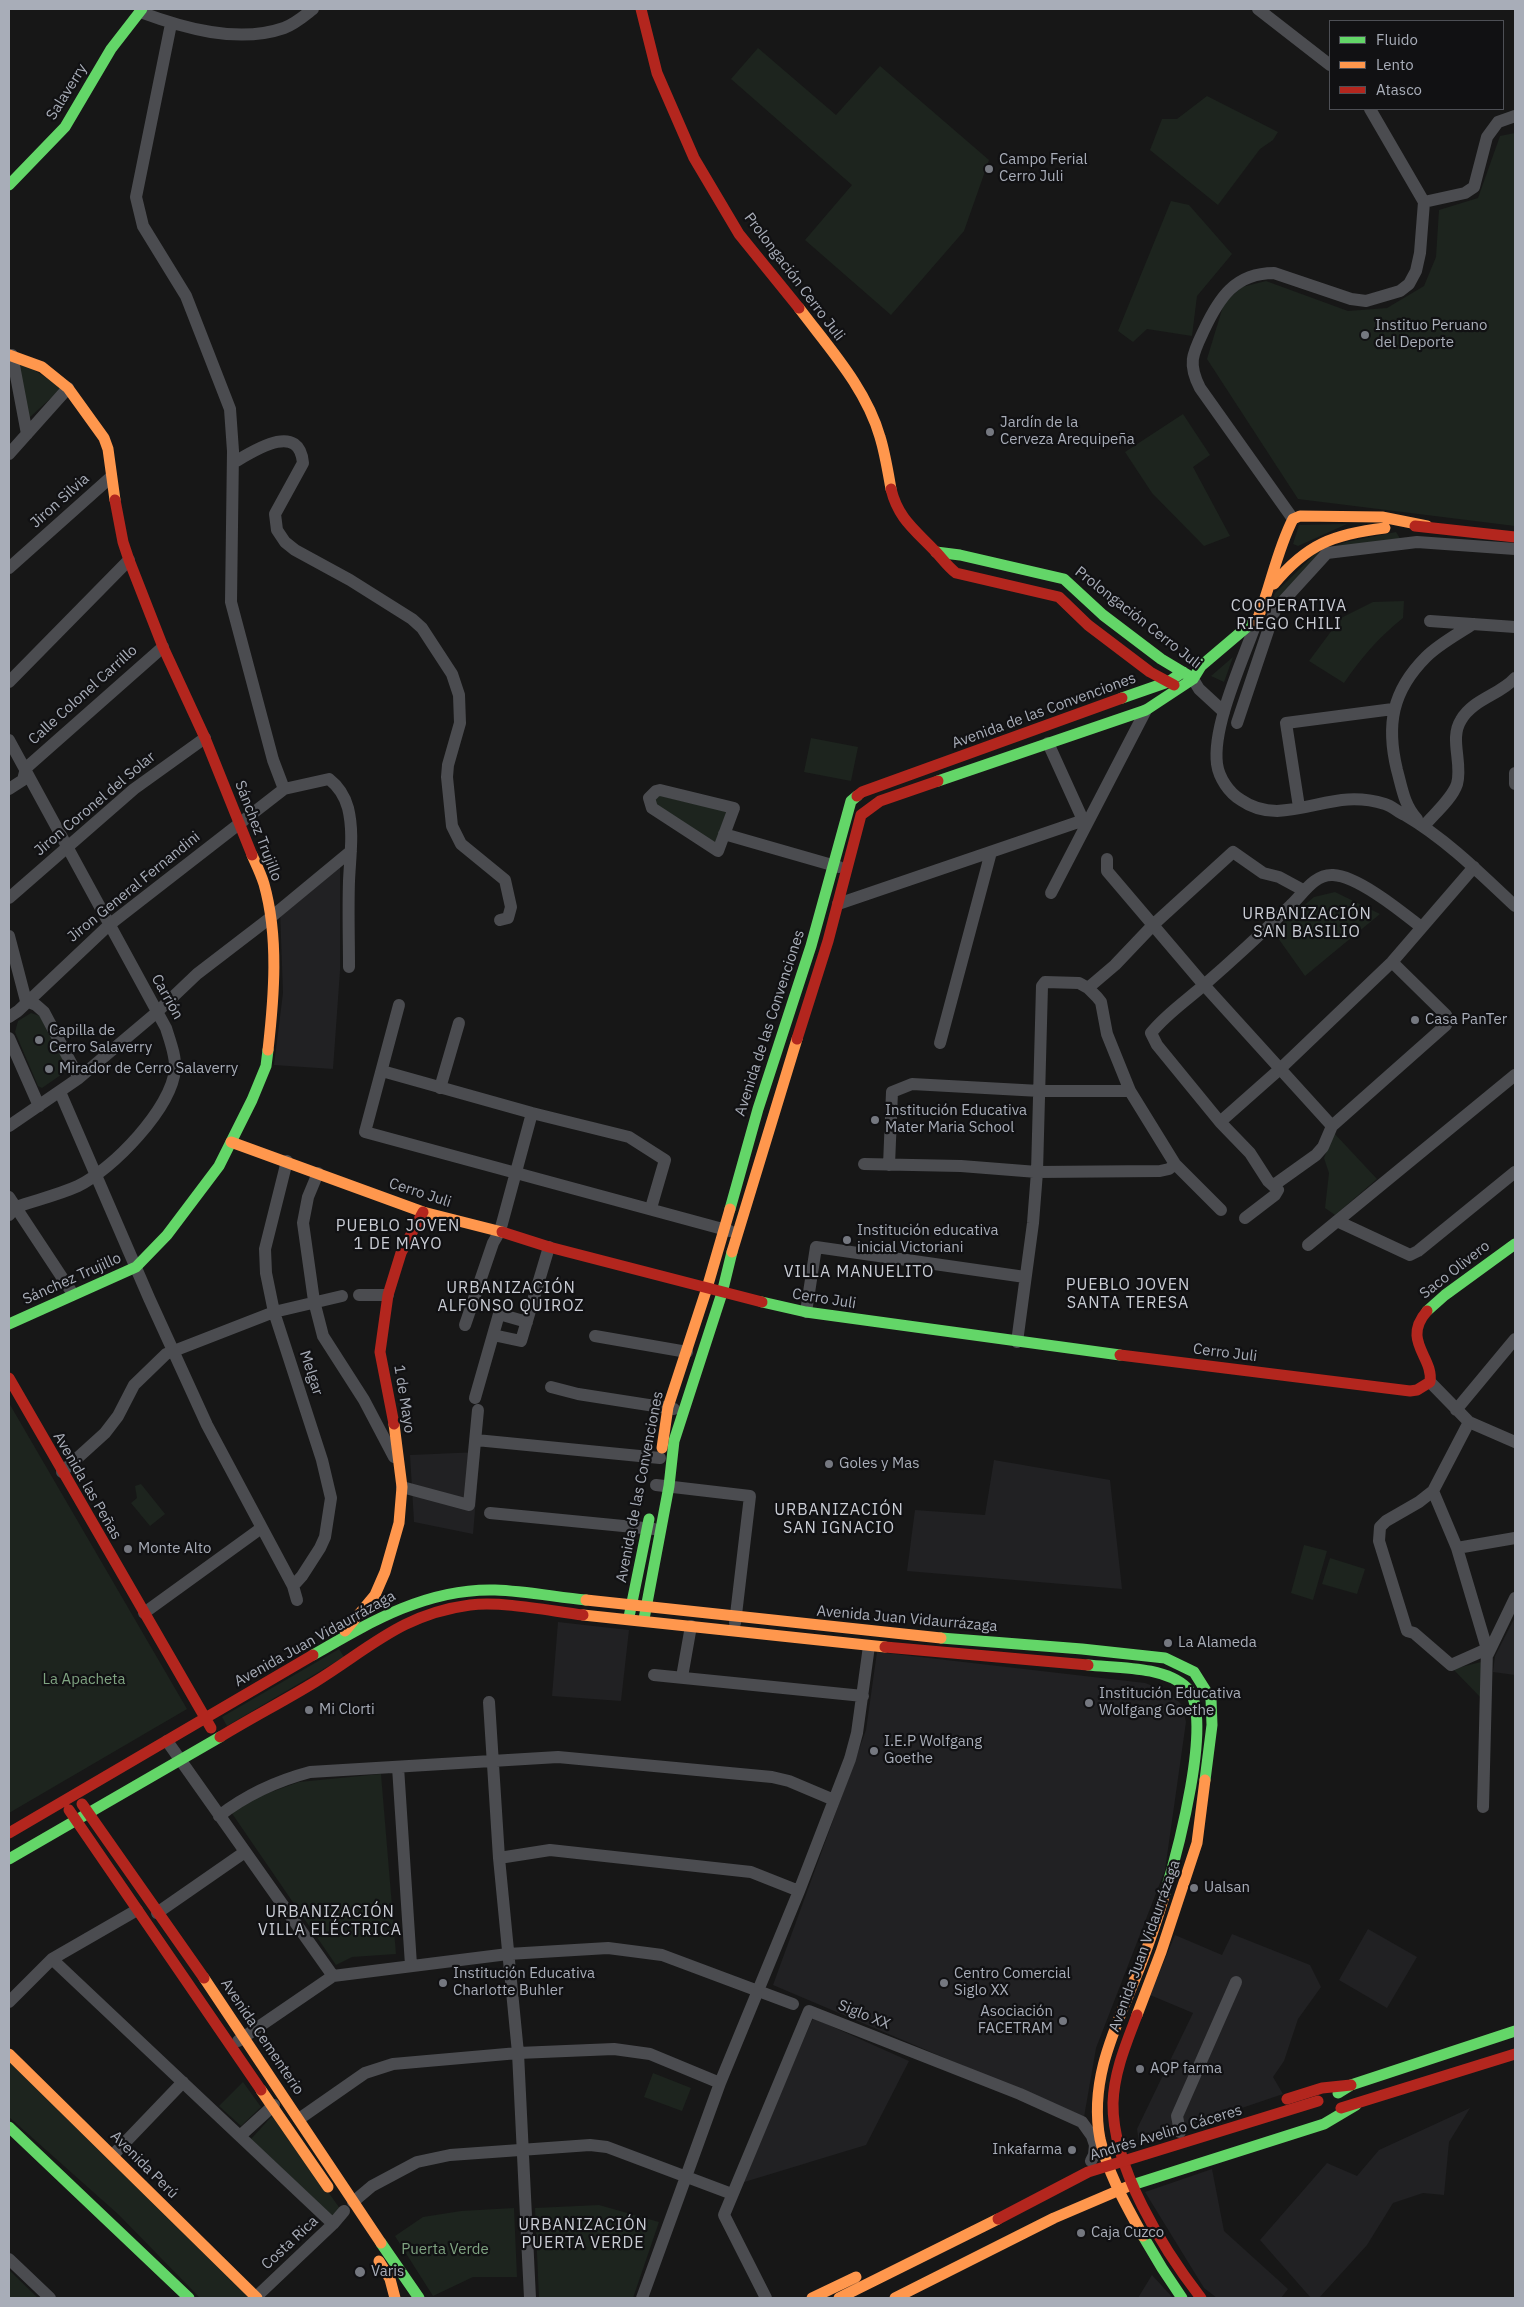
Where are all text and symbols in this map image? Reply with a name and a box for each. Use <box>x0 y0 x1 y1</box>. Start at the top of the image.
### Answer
legend <box>1329 20 1504 110</box>
text: Fluido <box>1376 30 1418 49</box>
text: Lento <box>1376 55 1414 74</box>
street label: Salaverry <box>43 61 91 123</box>
text: Atasco <box>1376 80 1422 99</box>
place label: Campo Ferial Cerro Juli <box>999 151 1088 186</box>
marker: Campo Ferial Cerro Juli <box>983 163 995 175</box>
street label: Prolongación Cerro Juli <box>740 209 848 345</box>
place label: Instituo Peruano del Deporte <box>1375 317 1487 352</box>
marker: Instituo Peruano del Deporte <box>1359 329 1371 341</box>
place label: Jardín de la Cerveza Arequipeña <box>1000 414 1135 449</box>
marker: Jardín de la Cerveza Arequipeña <box>984 426 996 438</box>
street label: Jiron Silvia <box>27 470 93 532</box>
street label: Prolongación Cerro Juli <box>1071 563 1205 673</box>
district label: COOPERATIVA RIEGO CHILI <box>1229 596 1349 634</box>
street label: Calle Colonel Carrillo <box>25 641 141 749</box>
street label: Avenida de las Convenciones <box>949 669 1139 753</box>
street label: Jiron Coronel del Solar <box>31 748 159 860</box>
street label: Sánchez Trujillo <box>231 778 285 884</box>
street label: Jiron General Fernandini <box>64 828 204 946</box>
district label: URBANIZACIÓN SAN BASILIO <box>1241 904 1373 942</box>
street label: Avenida de las Convenciones <box>731 928 809 1118</box>
street label: Carrión <box>147 971 187 1023</box>
place label: Casa PanTer <box>1425 1011 1507 1029</box>
marker: Casa PanTer <box>1409 1014 1421 1026</box>
place label: Capilla de Cerro Salaverry <box>49 1022 152 1057</box>
marker: Capilla de Cerro Salaverry <box>33 1034 45 1046</box>
place label: Mirador de Cerro Salaverry <box>59 1060 238 1078</box>
marker: Mirador de Cerro Salaverry <box>43 1063 55 1075</box>
place label: Institución Educativa Mater Maria School <box>885 1102 1027 1137</box>
marker: Institución Educativa Mater Maria School <box>869 1114 881 1126</box>
street label: Cerro Juli <box>387 1174 453 1212</box>
district label: PUEBLO JOVEN 1 DE MAYO <box>334 1216 462 1254</box>
place label: Institución educativa inicial Victoriani <box>857 1222 999 1257</box>
marker: Institución educativa inicial Victoriani <box>841 1234 853 1246</box>
street label: Saco Olivero <box>1416 1237 1494 1303</box>
street label: Sánchez Trujillo <box>20 1249 124 1309</box>
district label: VILLA MANUELITO <box>782 1262 936 1282</box>
district label: PUEBLO JOVEN SANTA TERESA <box>1064 1275 1192 1313</box>
district label: URBANIZACIÓN ALFONSO QUIROZ <box>436 1278 586 1316</box>
street label: Cerro Juli <box>791 1285 857 1313</box>
street label: Cerro Juli <box>1192 1340 1258 1366</box>
street label: Melgar <box>295 1348 327 1398</box>
street label: 1 de Mayo <box>390 1364 418 1434</box>
street label: Avenida de las Convenciones <box>613 1390 667 1584</box>
street label: Avenida las Peñas <box>49 1429 125 1543</box>
place label: Goles y Mas <box>839 1455 920 1473</box>
marker: Goles y Mas <box>823 1458 835 1470</box>
district label: URBANIZACIÓN SAN IGNACIO <box>773 1500 905 1538</box>
place label: Monte Alto <box>138 1540 211 1558</box>
marker: Monte Alto <box>122 1543 134 1555</box>
street label: Avenida Juan Vidaurrázaga <box>231 1587 399 1691</box>
street label: Avenida Juan Vidaurrázaga <box>816 1602 998 1636</box>
place label: La Alameda <box>1178 1634 1257 1652</box>
marker: La Alameda <box>1162 1637 1174 1649</box>
park label: La Apacheta <box>43 1671 125 1689</box>
place label: Institución Educativa Wolfgang Goethe <box>1099 1685 1241 1720</box>
marker: Institución Educativa Wolfgang Goethe <box>1083 1697 1095 1709</box>
place label: Mi Clorti <box>319 1701 375 1719</box>
marker: Mi Clorti <box>303 1704 315 1716</box>
place label: I.E.P Wolfgang Goethe <box>884 1733 982 1768</box>
marker: I.E.P Wolfgang Goethe <box>868 1745 880 1757</box>
street label: Avenida Juan Vidaurrázaga <box>1106 1858 1184 2034</box>
place label: Ualsan <box>1204 1879 1250 1897</box>
marker: Ualsan <box>1188 1882 1200 1894</box>
district label: URBANIZACIÓN VILLA ELÉCTRICA <box>256 1902 404 1940</box>
place label: Institución Educativa Charlotte Buhler <box>453 1965 595 2000</box>
place label: Centro Comercial Siglo XX <box>954 1965 1071 2000</box>
street label: Avenida Cementerio <box>217 1976 307 2098</box>
marker: Institución Educativa Charlotte Buhler <box>437 1977 449 1989</box>
marker: Centro Comercial Siglo XX <box>938 1977 950 1989</box>
street label: Siglo XX <box>835 1996 893 2034</box>
place label: Asociación FACETRAM <box>978 2003 1053 2038</box>
marker: Asociación FACETRAM <box>1057 2015 1069 2027</box>
place label: AQP farma <box>1150 2060 1222 2078</box>
marker: AQP farma <box>1134 2063 1146 2075</box>
street label: Andrés Avelino Cáceres <box>1088 2101 1244 2165</box>
street label: Avenida Perú <box>106 2127 182 2203</box>
place label: Inkafarma <box>992 2141 1062 2159</box>
marker: Inkafarma <box>1066 2144 1078 2156</box>
street label: Costa Rica <box>258 2212 322 2274</box>
district label: URBANIZACIÓN PUERTA VERDE <box>517 2215 649 2253</box>
place label: Caja Cuzco <box>1091 2224 1164 2242</box>
marker: Caja Cuzco <box>1075 2227 1087 2239</box>
park label: Puerta Verde <box>401 2241 489 2259</box>
place label: Varis <box>371 2263 404 2281</box>
marker: Varis <box>353 2265 367 2279</box>

